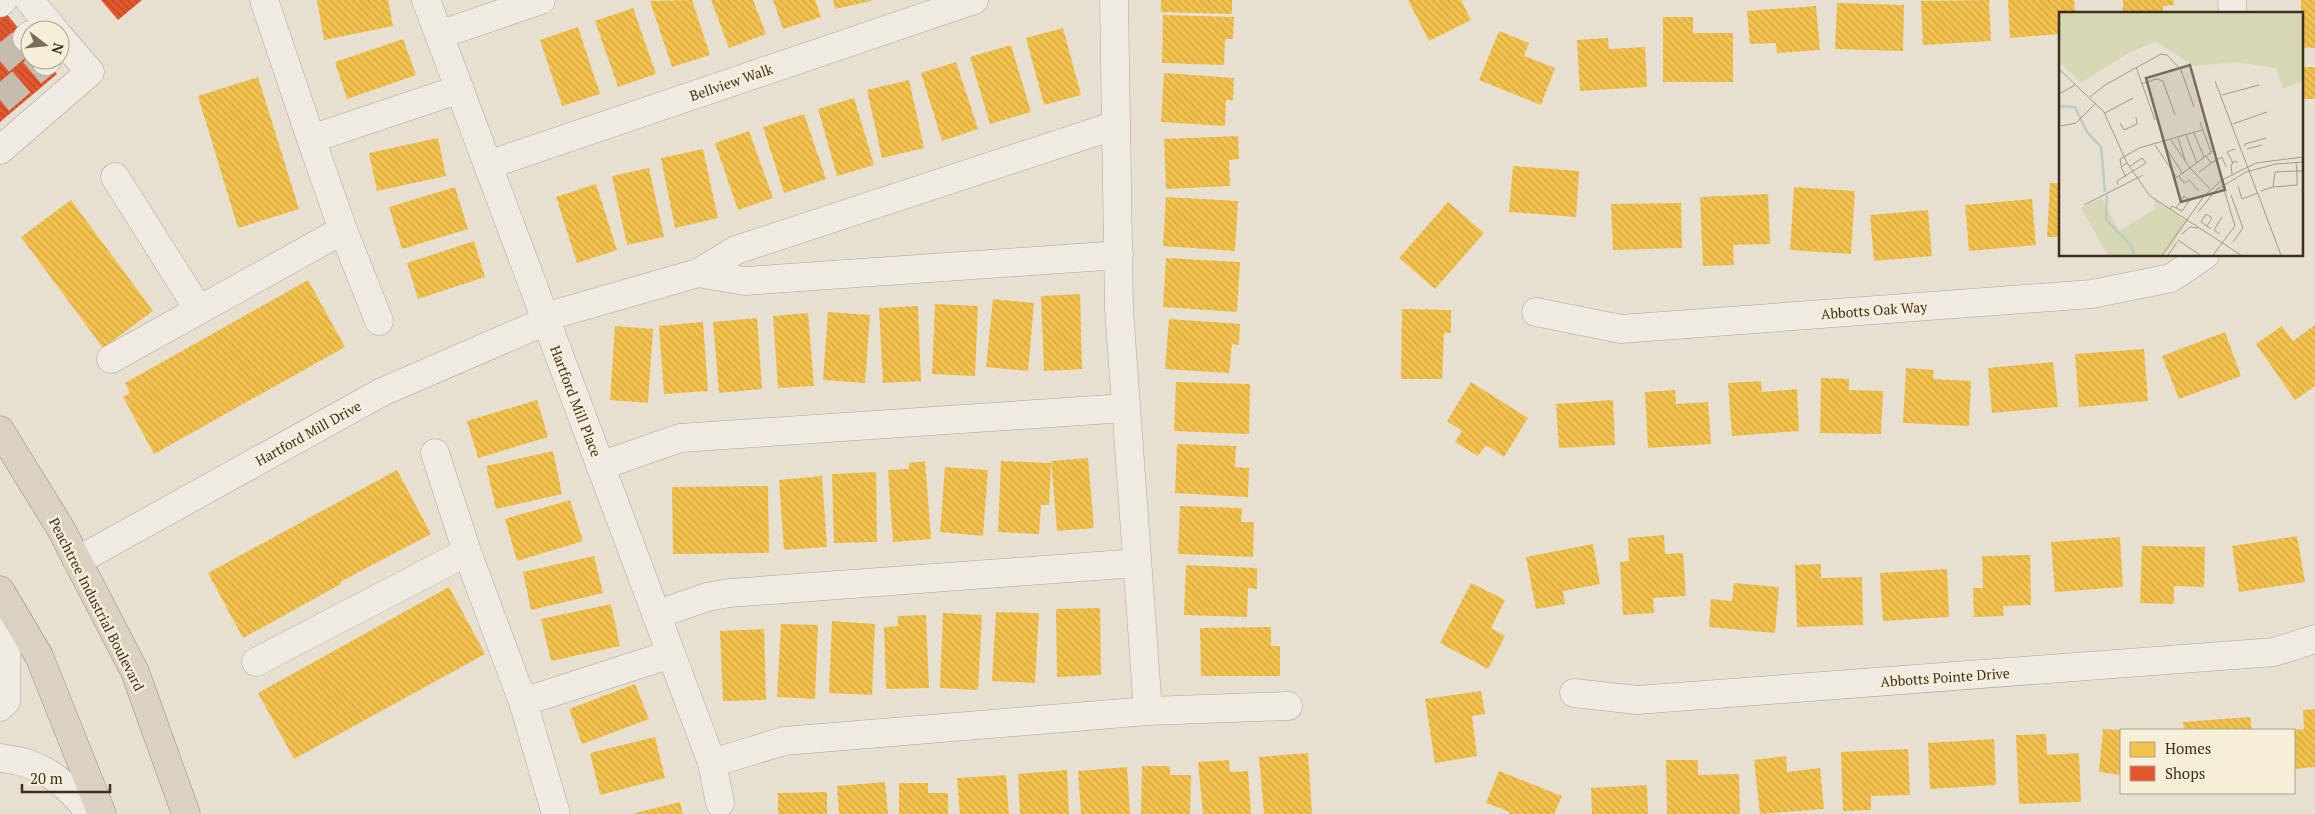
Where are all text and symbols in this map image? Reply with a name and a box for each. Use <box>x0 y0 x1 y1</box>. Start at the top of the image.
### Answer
inset map <box>2059 12 2302 256</box>
north arrow <box>20 20 70 70</box>
text: N <box>47 41 69 57</box>
street label: Bellview Walk <box>687 59 776 105</box>
street label: Abbotts Oak Way <box>1820 297 1929 323</box>
street label: Hartford Mill Place <box>546 343 606 459</box>
street label: Hartford Mill Drive <box>252 396 364 470</box>
street label: Peachtree Industrial Boulevard <box>45 514 149 694</box>
street label: Abbotts Pointe Drive <box>1880 663 2010 691</box>
legend <box>2120 729 2295 794</box>
text: Homes <box>2165 738 2211 758</box>
scale bar <box>22 762 110 794</box>
text: Shops <box>2165 763 2205 783</box>
text: 20 m <box>30 768 63 788</box>

